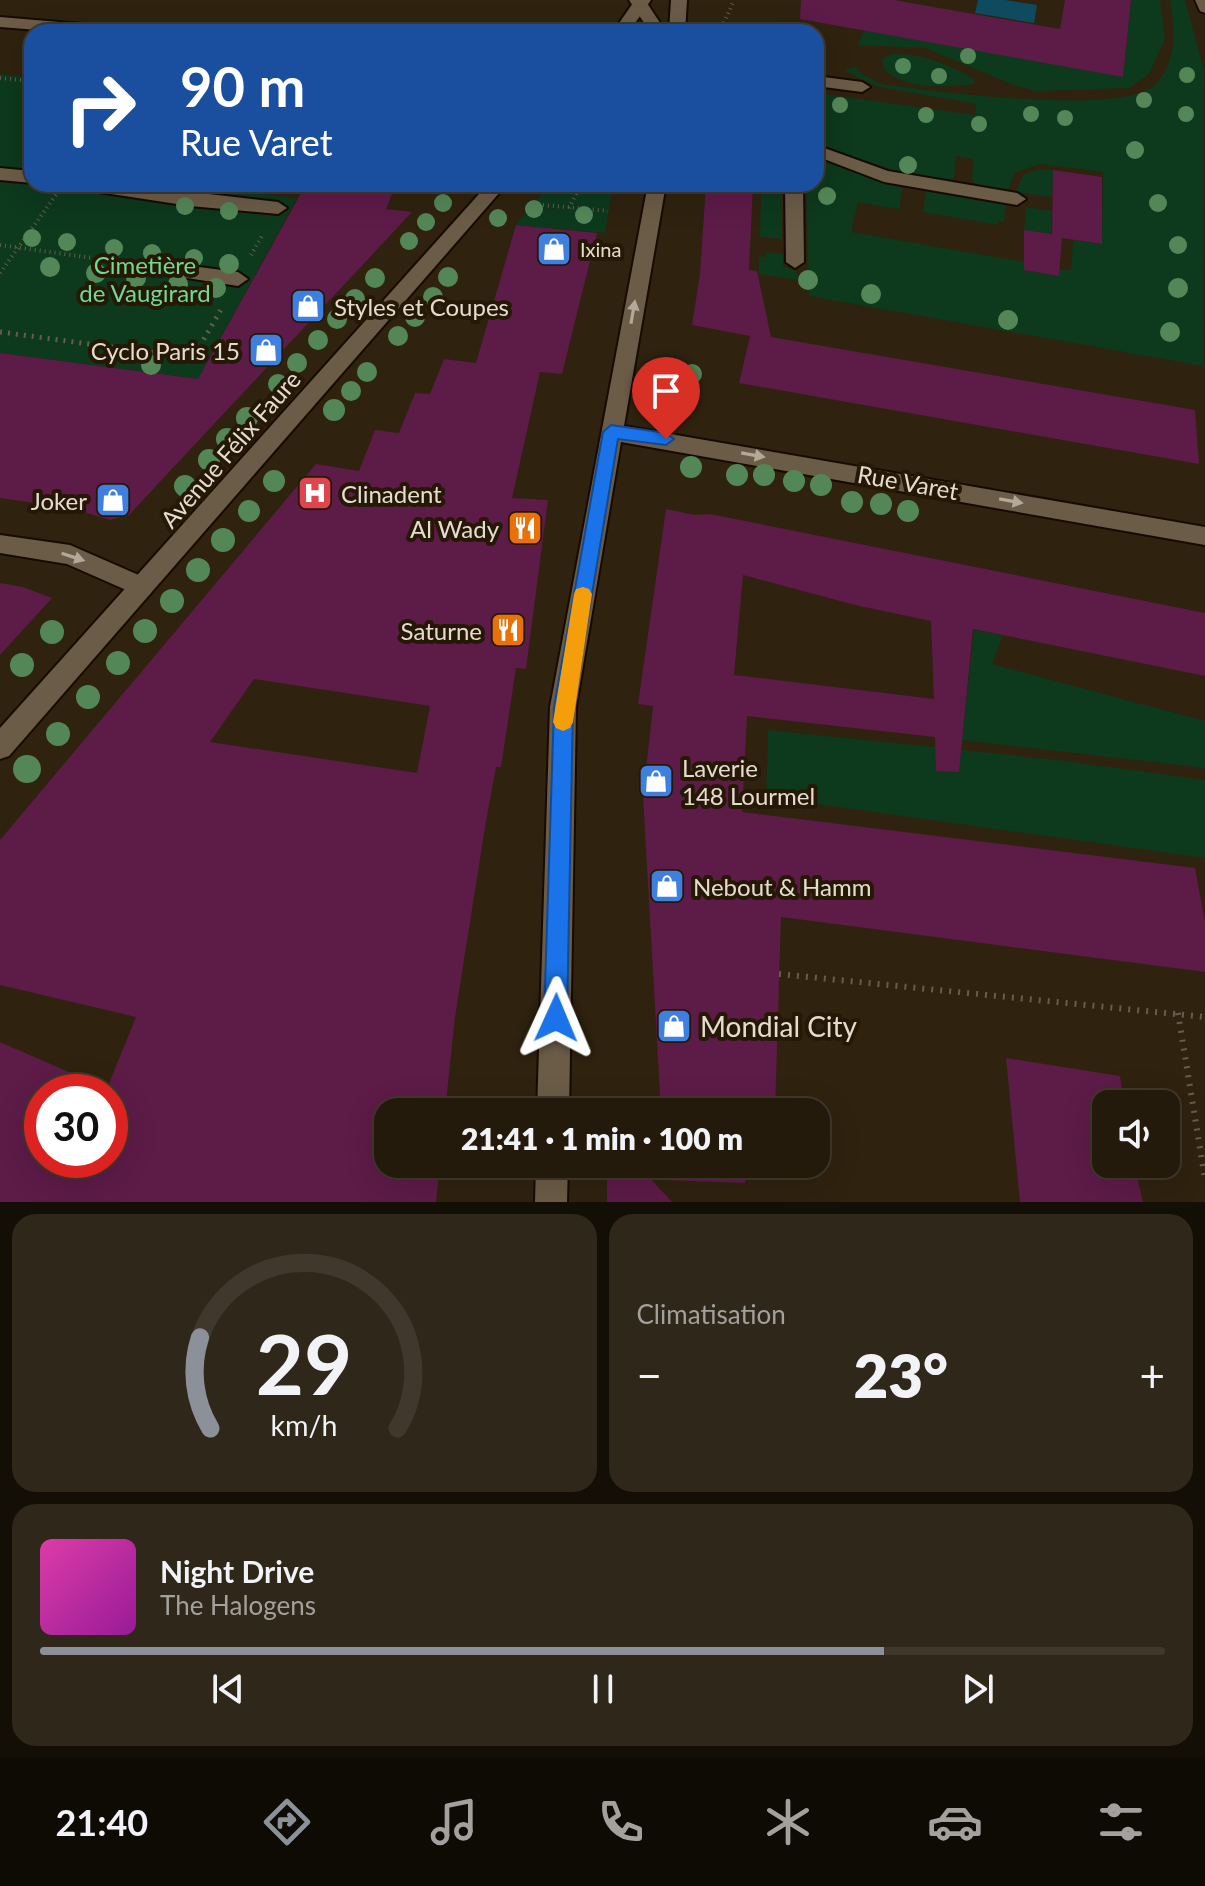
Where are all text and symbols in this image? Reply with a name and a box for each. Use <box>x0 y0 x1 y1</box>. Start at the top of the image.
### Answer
text: 90 m <box>180 52 305 119</box>
icon: right <box>48 56 152 160</box>
text: Rue Varet <box>180 120 333 164</box>
shop icon: Ixina <box>535 230 573 268</box>
place label: Ixina <box>580 237 621 261</box>
park label: Cimetière de Vaugirard <box>79 250 211 307</box>
shop icon: Styles et Coupes <box>289 287 327 325</box>
place label: Styles et Coupes <box>334 292 509 321</box>
one-way arrow <box>627 299 640 324</box>
shop icon: Cyclo Paris 15 <box>247 331 285 369</box>
place label: Cyclo Paris 15 <box>91 336 240 365</box>
pin <box>632 357 700 439</box>
street label: Avenue Félix Faure <box>154 365 306 533</box>
icon: arrive <box>644 369 688 413</box>
one-way arrow <box>741 449 766 461</box>
street label: Rue Varet <box>855 459 961 505</box>
hospital icon: Clinadent <box>296 474 334 512</box>
place label: Clinadent <box>341 479 442 508</box>
shop icon: Joker <box>94 481 132 519</box>
place label: Joker <box>31 486 87 515</box>
one-way arrow <box>999 495 1024 507</box>
restaurant icon: Al Wady <box>506 509 544 547</box>
place label: Al Wady <box>410 514 500 543</box>
one-way arrow <box>61 552 85 564</box>
restaurant icon: Saturne <box>489 611 527 649</box>
place label: Saturne <box>401 616 482 645</box>
place label: Laverie 148 Lourmel <box>682 753 815 810</box>
shop icon: Laverie 148 Lourmel <box>637 762 675 800</box>
shop icon: Nebout & Hamm <box>648 867 686 905</box>
place label: Nebout & Hamm <box>693 872 871 901</box>
position arrow <box>514 976 598 1060</box>
shop icon: Mondial City <box>655 1007 693 1045</box>
place label: Mondial City <box>700 1009 858 1043</box>
speed limit sign: 30 <box>24 1074 128 1178</box>
map controls <box>1092 1090 1180 1178</box>
button: sound <box>1092 1090 1180 1178</box>
text: 21:41 · 1 min · 100 m <box>461 1120 743 1156</box>
text: Climatisation <box>637 1298 786 1330</box>
text: 29 <box>256 1313 353 1413</box>
text: 23° <box>853 1339 948 1411</box>
text: − <box>637 1349 662 1401</box>
text: + <box>1139 1349 1165 1401</box>
text: km/h <box>271 1408 338 1442</box>
text: Night Drive <box>160 1553 314 1589</box>
text: The Halogens <box>160 1589 316 1621</box>
icon: previous <box>206 1667 250 1711</box>
icon: pause <box>581 1667 625 1711</box>
icon: next <box>956 1667 1000 1711</box>
icon: directions <box>259 1794 315 1850</box>
icon: music <box>426 1794 482 1850</box>
icon: phone <box>593 1794 649 1850</box>
icon: climate <box>760 1794 816 1850</box>
icon: car <box>927 1794 983 1850</box>
icon: filters <box>1093 1794 1149 1850</box>
text: 21:40 <box>55 1800 148 1844</box>

